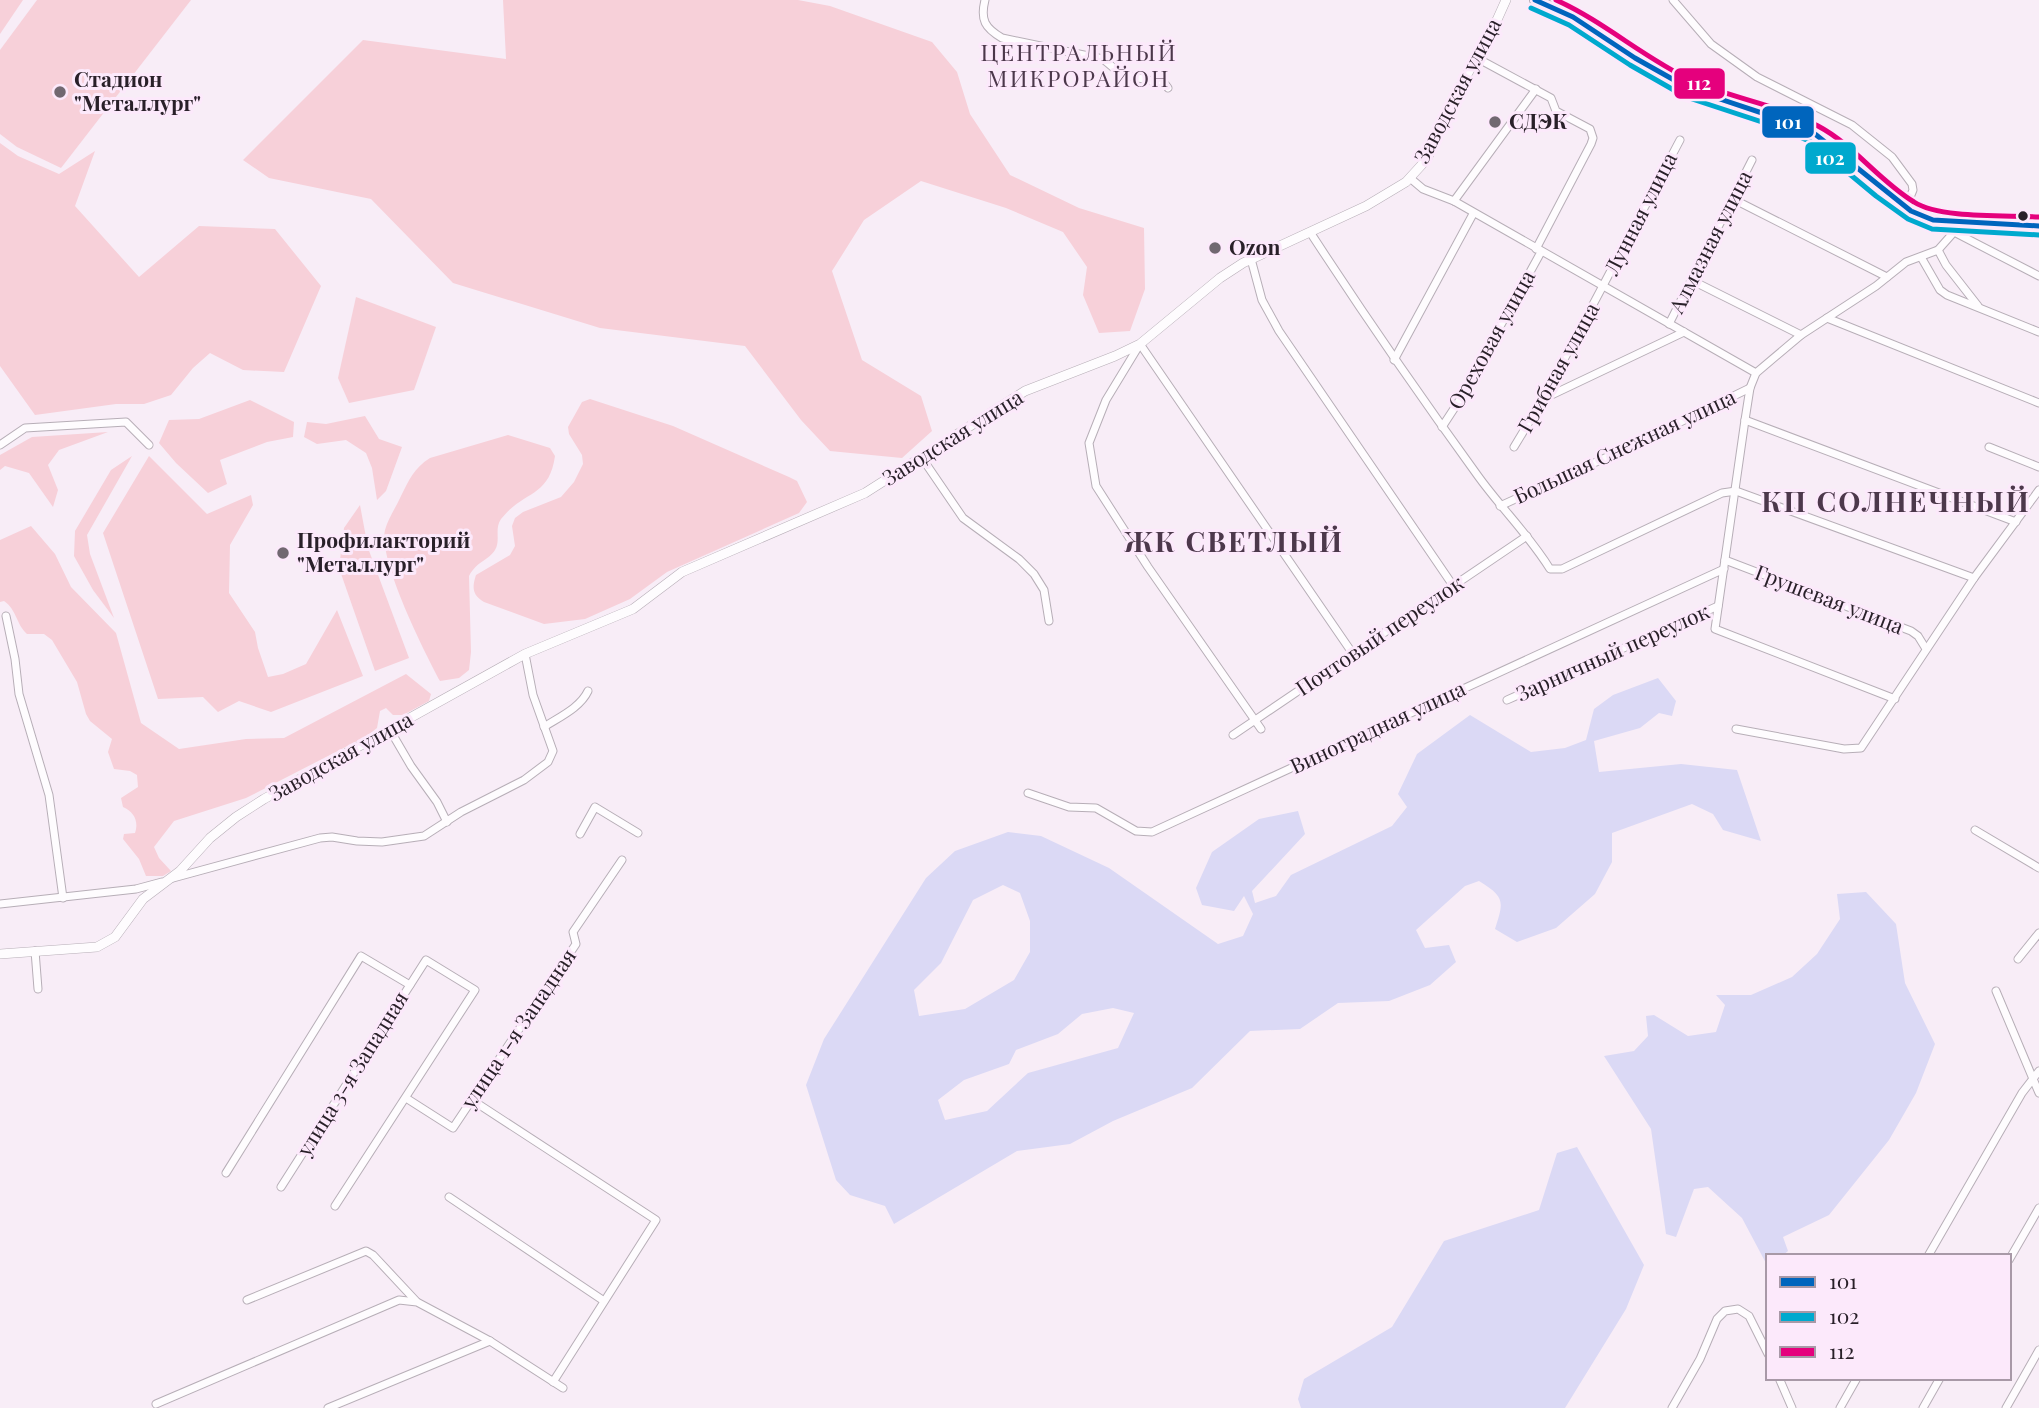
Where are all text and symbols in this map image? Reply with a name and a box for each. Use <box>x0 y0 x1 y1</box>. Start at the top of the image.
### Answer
street label: Заводская улица <box>1406 12 1507 168</box>
district label: ЦЕНТРАЛЬНЫЙ МИКРОРАЙОН <box>980 36 1178 93</box>
place label: Стадион "Металлург" <box>74 64 201 116</box>
line badge: 112 <box>1673 67 1726 100</box>
text: 112 <box>1687 69 1711 95</box>
marker: Стадион "Металлург" <box>52 84 68 100</box>
line badge: 101 <box>1761 105 1815 139</box>
place label: СДЭК <box>1509 106 1567 134</box>
text: 101 <box>1775 108 1801 134</box>
marker: СДЭК <box>1487 114 1503 130</box>
line badge: 102 <box>1804 141 1857 175</box>
text: 102 <box>1815 144 1845 170</box>
street label: Лунная улица <box>1596 147 1682 280</box>
street label: Алмазная улица <box>1661 164 1758 318</box>
unlabelled marker <box>2016 209 2030 223</box>
place label: Ozon <box>1229 232 1280 260</box>
marker: Ozon <box>1207 240 1223 256</box>
street label: Ореховая улица <box>1440 264 1540 414</box>
street label: Грибная улица <box>1510 297 1605 437</box>
street label: Большая Снежная улица <box>1509 381 1740 509</box>
street label: Заводская улица <box>876 382 1028 491</box>
district label: КП СОЛНЕЧНЫЙ <box>1761 482 2031 519</box>
district label: ЖК СВЕТЛЫЙ <box>1123 522 1344 559</box>
place label: Профилакторий "Металлург" <box>297 525 471 577</box>
marker: Профилакторий "Металлург" <box>275 545 291 561</box>
street label: Грушевая улица <box>1751 557 1909 640</box>
street label: Почтовый переулок <box>1289 568 1468 701</box>
street label: Зарничный переулок <box>1511 596 1713 706</box>
street label: Виноградная улица <box>1285 673 1470 779</box>
street label: Заводская улица <box>263 704 418 806</box>
street label: улица 1-я Западная <box>453 942 581 1114</box>
street label: улица 3-я Западная <box>289 985 413 1161</box>
legend <box>1766 1254 2011 1380</box>
text: 101 <box>1829 1266 1857 1294</box>
text: 102 <box>1829 1301 1859 1329</box>
text: 112 <box>1829 1336 1855 1364</box>

